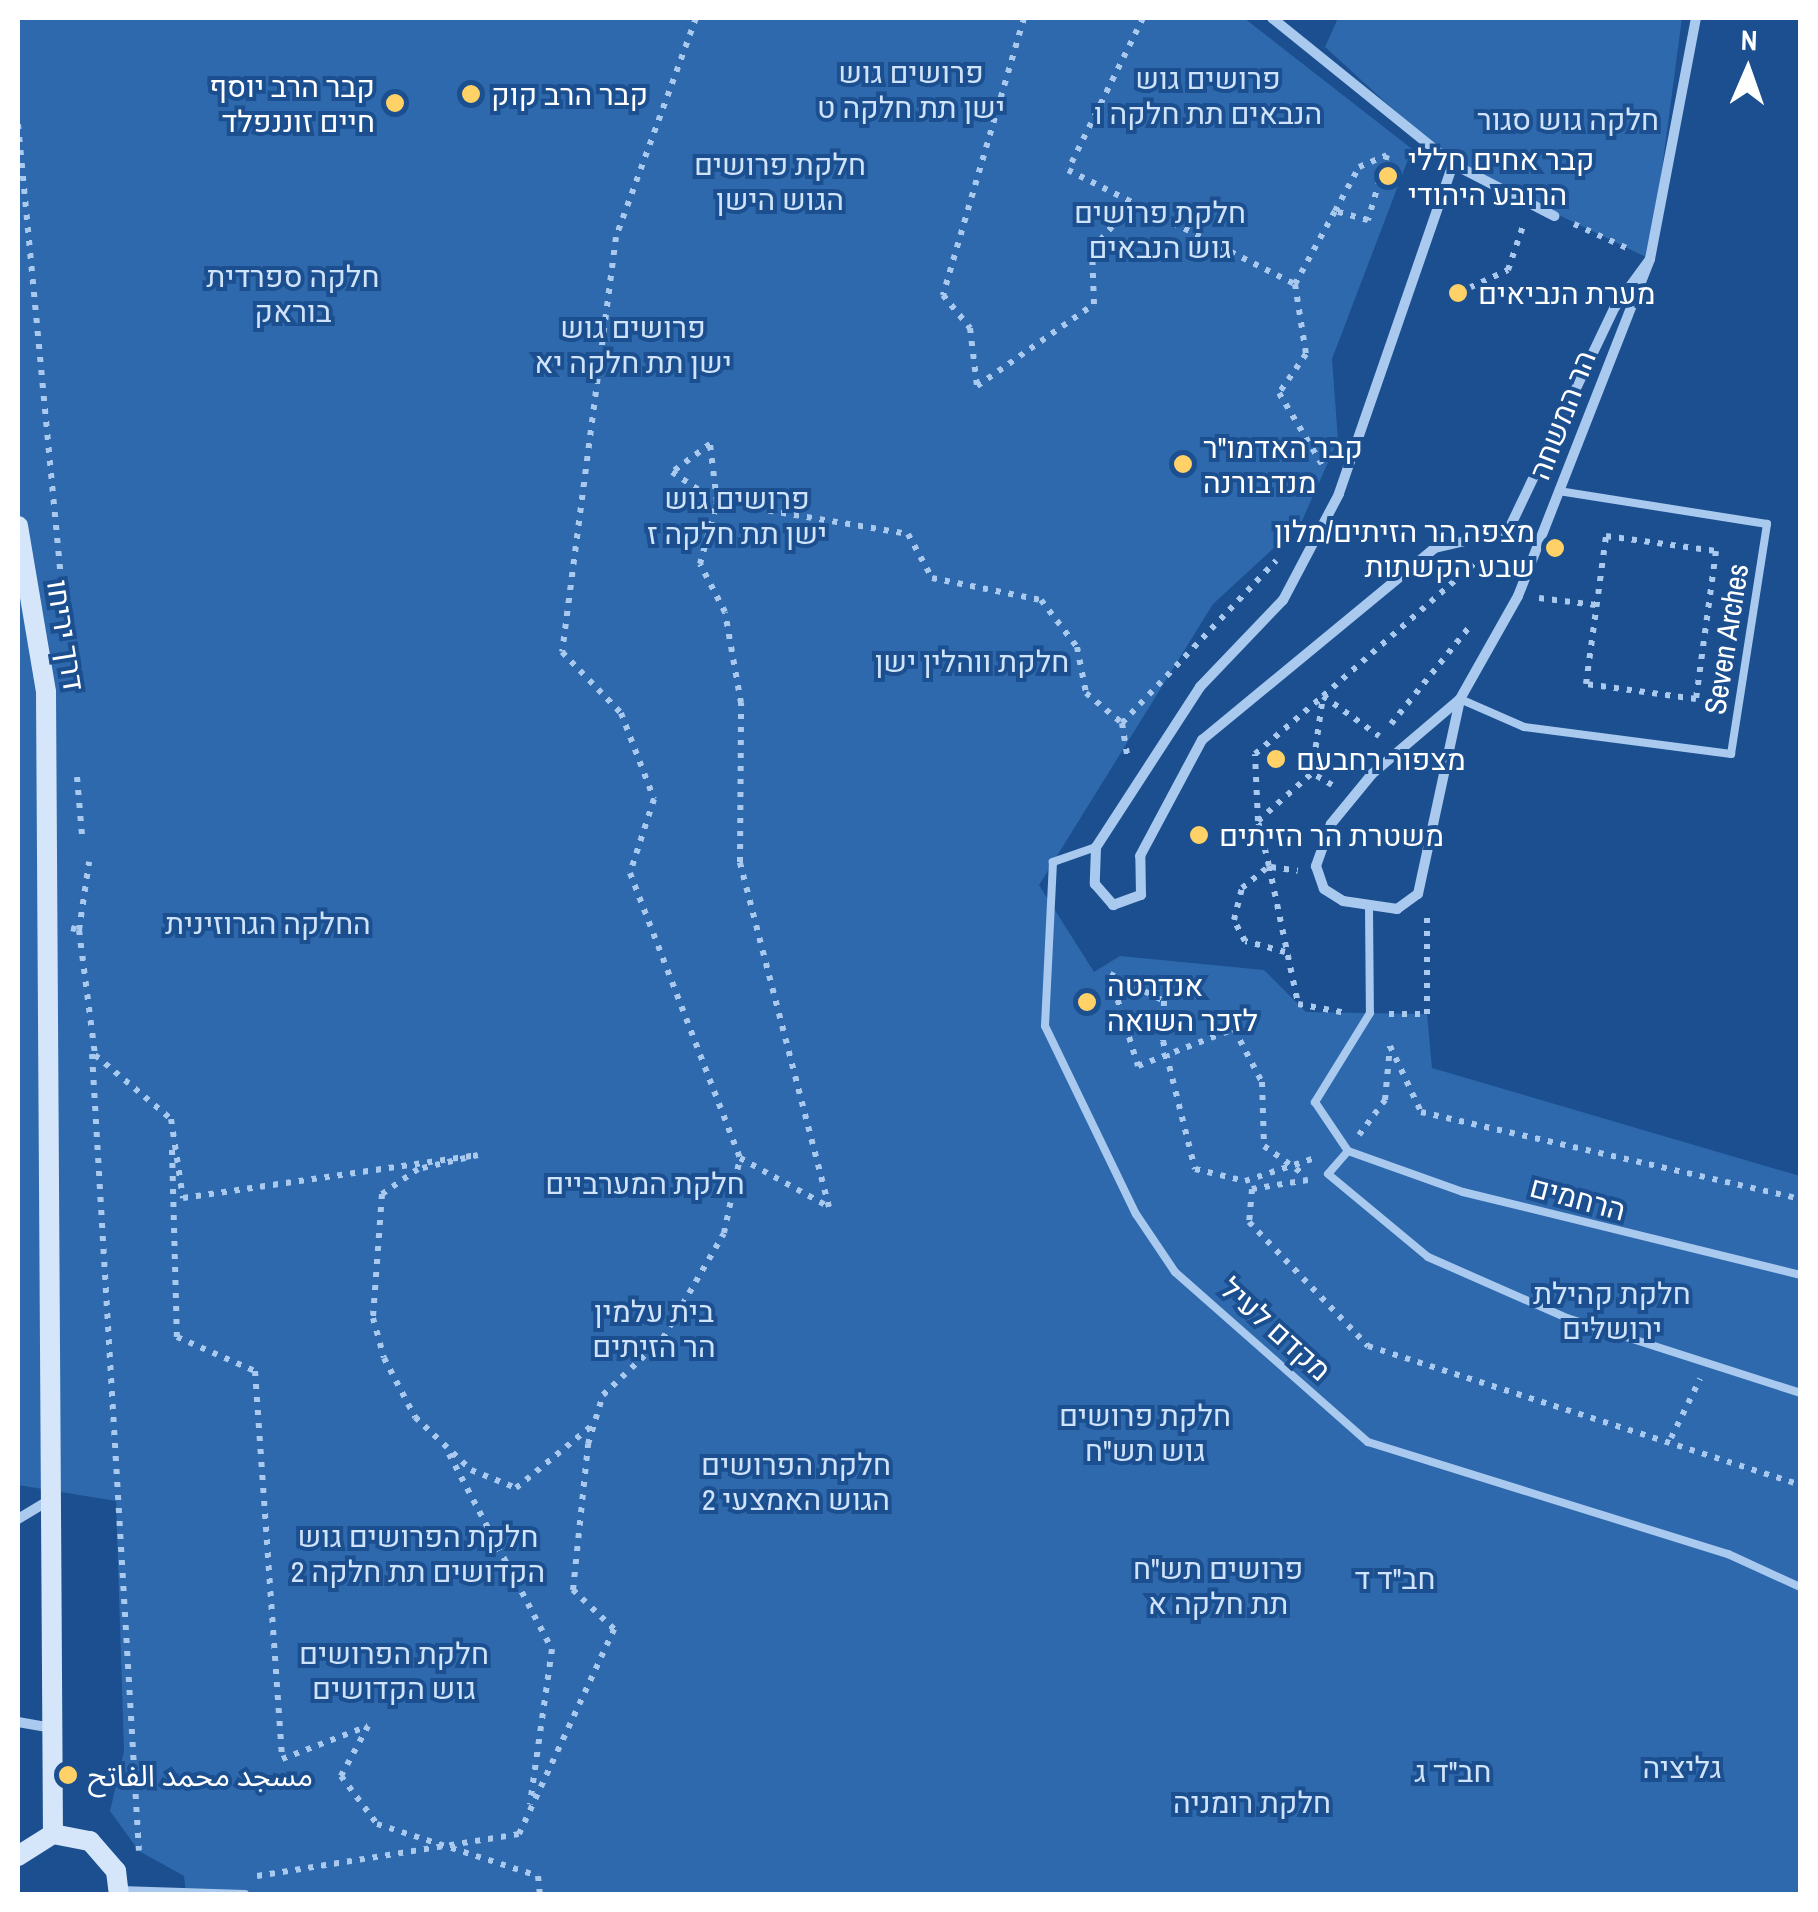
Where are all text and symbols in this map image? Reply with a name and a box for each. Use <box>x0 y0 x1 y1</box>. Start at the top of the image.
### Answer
north arrow <box>1698 20 1798 120</box>
text: N <box>1740 21 1758 59</box>
park label: פרושים גוש ישן תת חלקה ט <box>817 54 1005 124</box>
park label: פרושים גוש הנבאים תת חלקה ו <box>1094 60 1322 130</box>
place label: קבר הרב יוסף חיים זוננפלד <box>209 68 375 138</box>
place label: קבר הרב קוק <box>491 76 648 112</box>
marker: קבר הרב קוק <box>460 83 482 105</box>
marker: קבר הרב יוסף חיים זוננפלד <box>384 92 406 114</box>
park label: חלקה גוש סגור <box>1477 101 1659 137</box>
place label: קבר אחים חללי הרובע היהודי <box>1408 141 1595 212</box>
park label: חלקת פרושים הגוש הישן <box>694 146 866 216</box>
marker: קבר אחים חללי הרובע היהודי <box>1377 165 1399 187</box>
park label: חלקת פרושים גוש הנבאים <box>1074 194 1246 264</box>
park label: חלקה ספרדית בוראק <box>207 258 379 328</box>
place label: מערת הנביאים <box>1478 275 1655 311</box>
marker: מערת הנביאים <box>1447 282 1469 304</box>
park label: פרושים גוש ישן תת חלקה יא <box>534 309 732 380</box>
street label: הר המשחה <box>1521 345 1603 485</box>
place label: קבר האדמו"ר מנדבורנה <box>1203 429 1363 500</box>
marker: קבר האדמו"ר מנדבורנה <box>1172 453 1194 475</box>
park label: פרושים גוש ישן תת חלקה ז <box>647 480 827 550</box>
place label: מצפה הר הזיתים/מלון שבע הקשתות <box>1274 513 1535 584</box>
marker: מצפה הר הזיתים/מלון שבע הקשתות <box>1544 537 1566 559</box>
street label: Seven Arches <box>1696 561 1756 717</box>
street label: דרך יריחו <box>39 577 93 693</box>
park label: חלקת ווהלין ישן <box>875 643 1069 679</box>
place label: מצפור רחבעם <box>1296 741 1466 777</box>
marker: מצפור רחבעם <box>1265 748 1287 770</box>
place label: משטרת הר הזיתים <box>1219 817 1444 853</box>
marker: משטרת הר הזיתים <box>1188 824 1210 846</box>
park label: החלקה הגרוזינית <box>165 905 371 941</box>
place label: אנדרטה לזכר השואה <box>1107 967 1258 1038</box>
marker: אנדרטה לזכר השואה <box>1076 991 1098 1013</box>
park label: חלקת המערביים <box>545 1165 745 1201</box>
street label: הרחמים <box>1526 1168 1630 1228</box>
street label: מקדם לעיל <box>1213 1270 1339 1388</box>
park label: חלקת קהילת ירושלים <box>1533 1275 1691 1346</box>
park label: בית עלמין הר הזיתים <box>592 1293 716 1364</box>
park label: חלקת פרושים גוש תש"ח <box>1059 1397 1231 1468</box>
park label: חלקת הפרושים הגוש האמצעי 2 <box>701 1446 891 1516</box>
park label: חלקת הפרושים גוש הקדושים תת חלקה 2 <box>291 1518 545 1588</box>
park label: פרושים תש"ח תת חלקה א <box>1133 1550 1303 1620</box>
park label: חב"ד ד <box>1355 1560 1435 1596</box>
park label: חלקת הפרושים גוש הקדושים <box>299 1635 489 1706</box>
park label: גליציה <box>1642 1749 1722 1785</box>
park label: חב"ד ג <box>1415 1753 1491 1789</box>
place label: مسجد محمد الفاتح <box>88 1757 313 1793</box>
marker: مسجد محمد الفاتح <box>57 1764 79 1786</box>
park label: חלקת רומניה <box>1173 1784 1331 1820</box>

